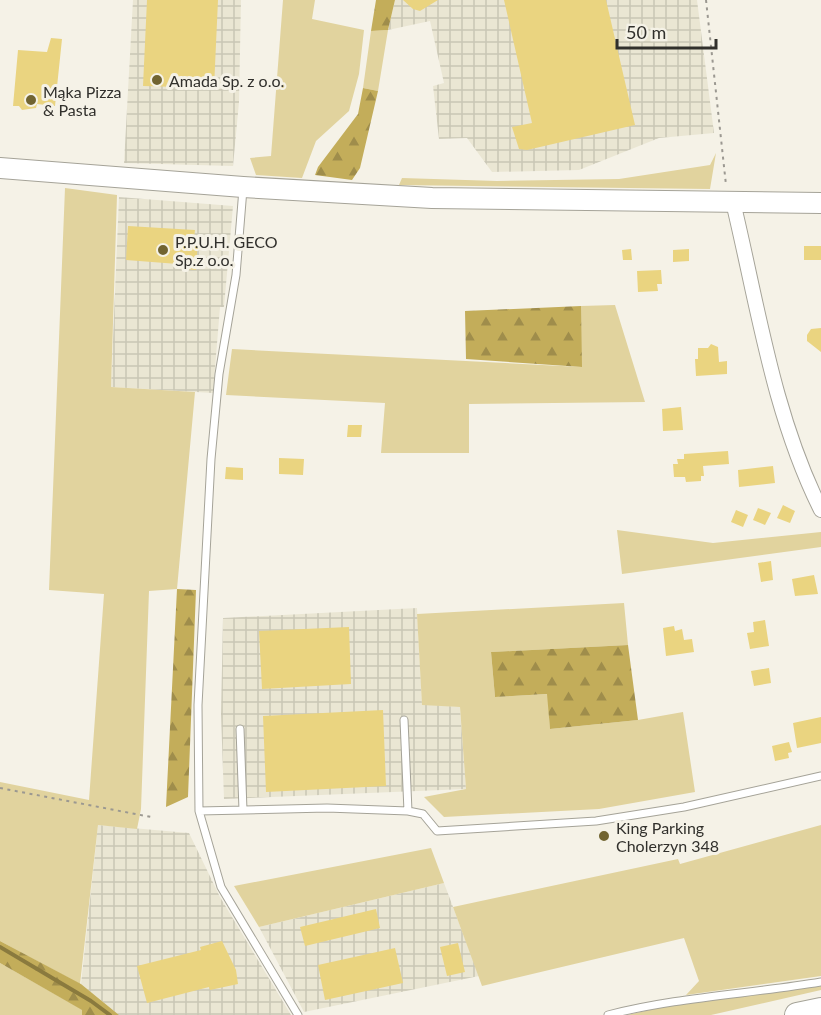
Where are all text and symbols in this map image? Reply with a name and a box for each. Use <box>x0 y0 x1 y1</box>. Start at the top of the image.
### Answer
scale bar <box>617 12 716 50</box>
text: 50 m <box>626 21 666 43</box>
place label: Amada Sp. z o.o. <box>169 71 284 90</box>
marker: Amada Sp. z o.o. <box>150 73 164 87</box>
place label: Mąka Pizza & Pasta <box>43 82 122 119</box>
marker: Mąka Pizza & Pasta <box>24 93 38 107</box>
place label: P.P.U.H. GECO Sp.z o.o. <box>175 232 278 269</box>
marker: P.P.U.H. GECO Sp.z o.o. <box>156 243 170 257</box>
place label: King Parking Cholerzyn 348 <box>616 818 719 855</box>
marker: King Parking Cholerzyn 348 <box>597 829 611 843</box>

